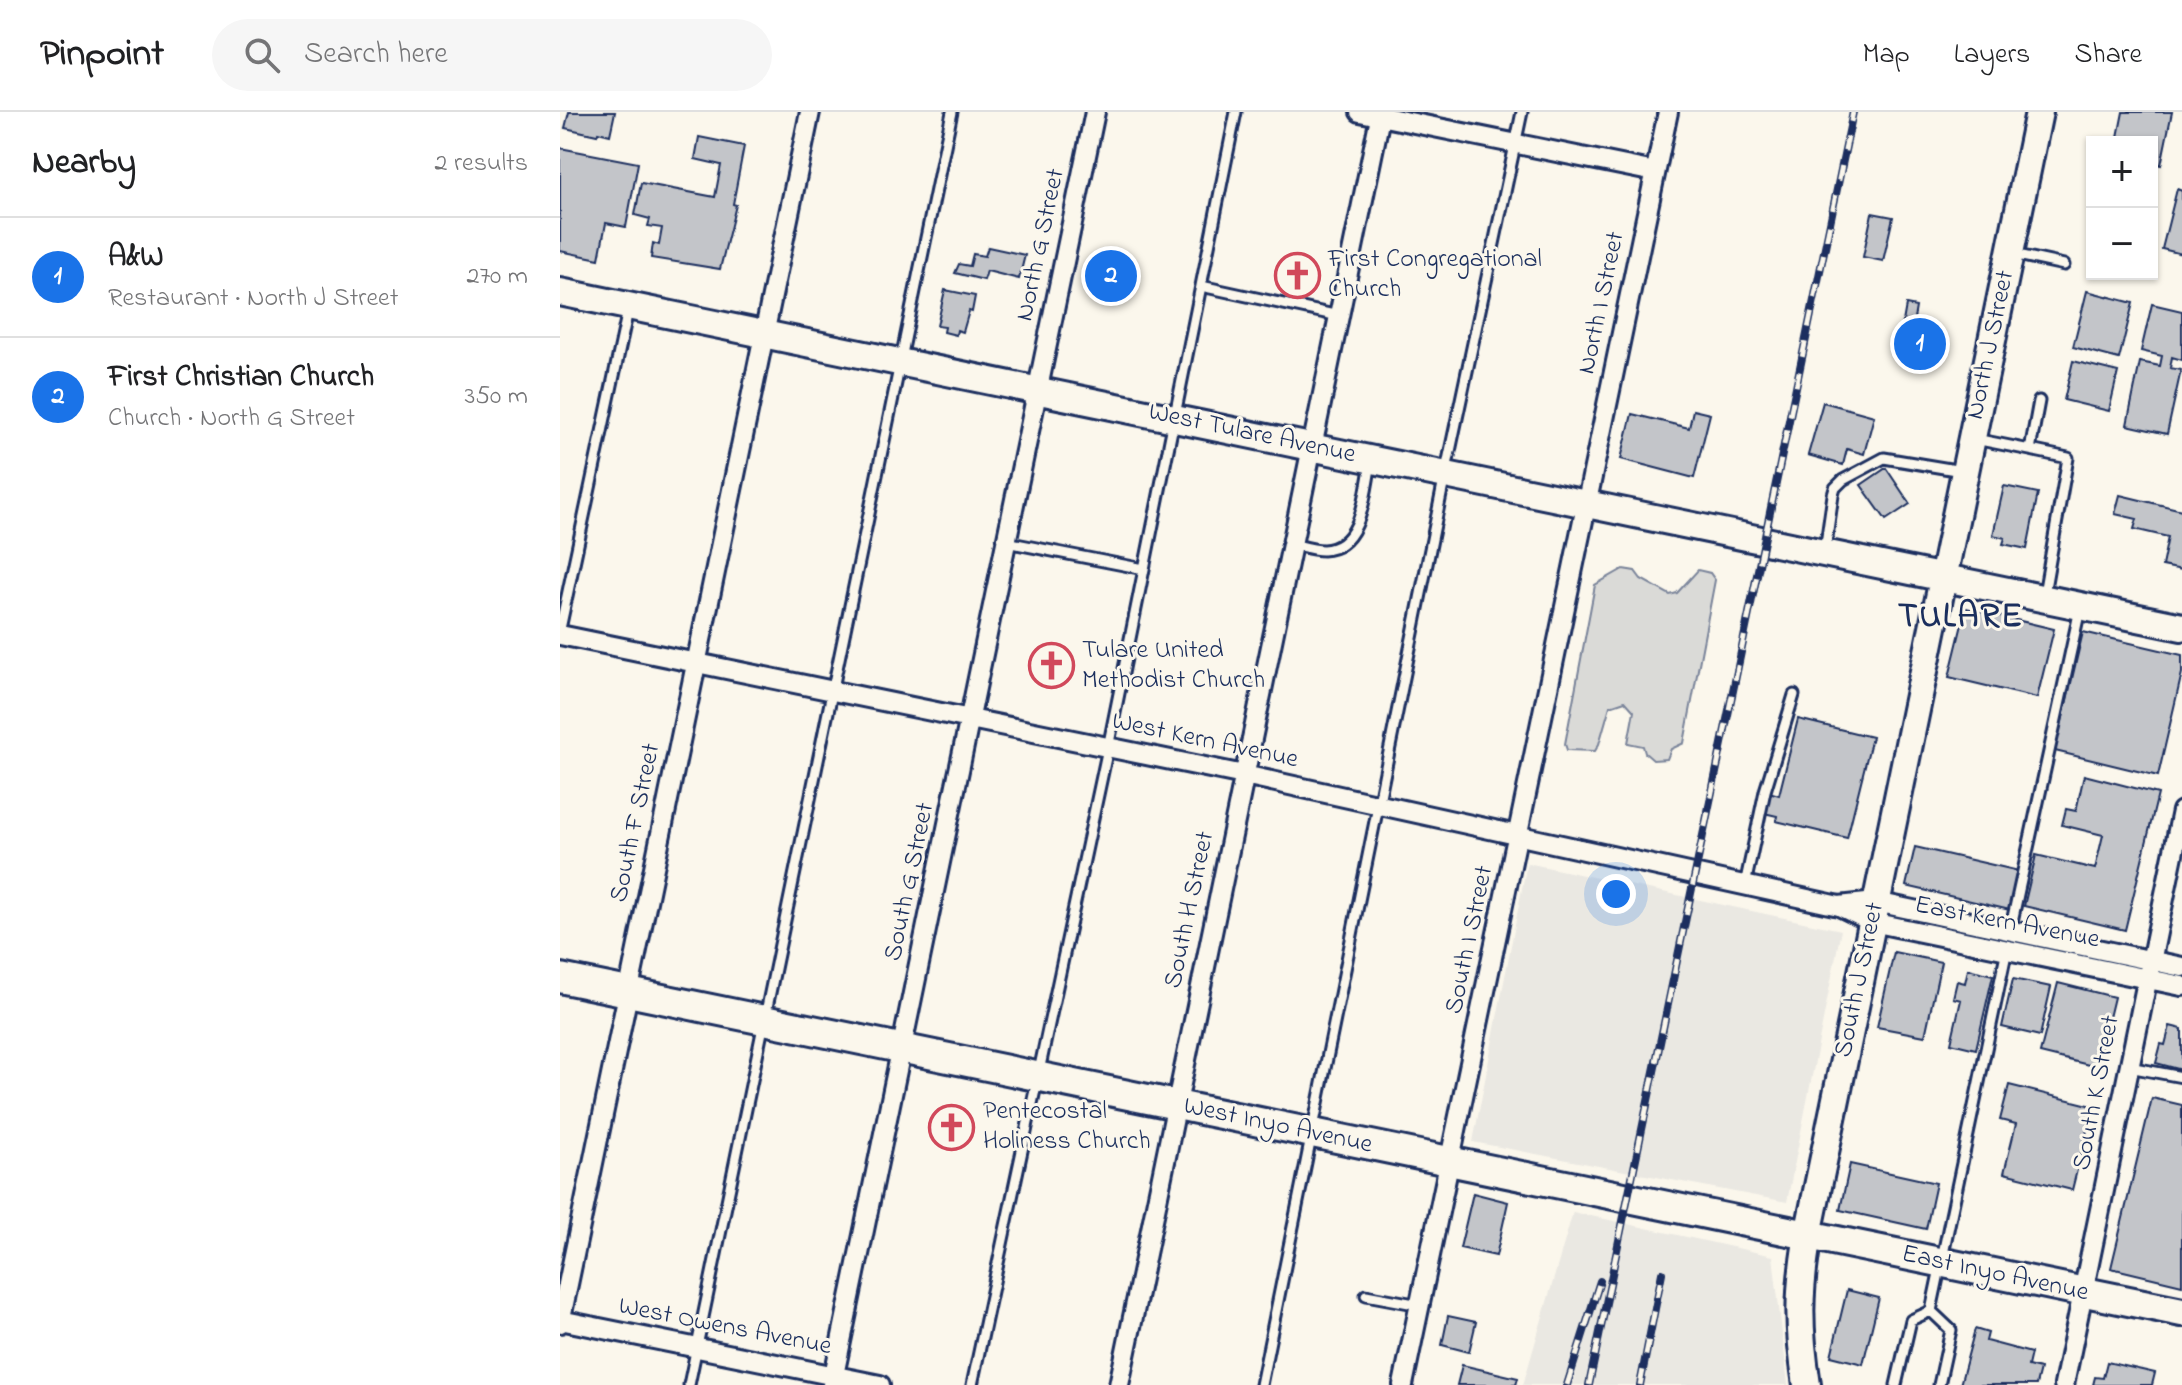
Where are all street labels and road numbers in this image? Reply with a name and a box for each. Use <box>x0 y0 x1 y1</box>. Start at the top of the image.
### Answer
street label: North G Street <box>1006 165 1076 325</box>
street label: North I Street <box>1568 228 1636 378</box>
street label: North J Street <box>1957 267 2025 423</box>
street label: West Tulare Avenue <box>1145 394 1359 475</box>
street label: West Kern Avenue <box>1108 703 1302 779</box>
street label: South F Street <box>601 740 671 906</box>
street label: South G Street <box>875 799 945 965</box>
street label: South H Street <box>1155 828 1225 992</box>
street label: South I Street <box>1436 862 1504 1018</box>
street label: East Kern Avenue <box>1911 886 2103 960</box>
street label: South J Street <box>1825 899 1895 1061</box>
street label: South K Street <box>2063 1012 2131 1174</box>
street label: West Inyo Avenue <box>1180 1087 1376 1165</box>
street label: East Inyo Avenue <box>1898 1236 2092 1312</box>
street label: West Owens Avenue <box>615 1288 835 1366</box>

